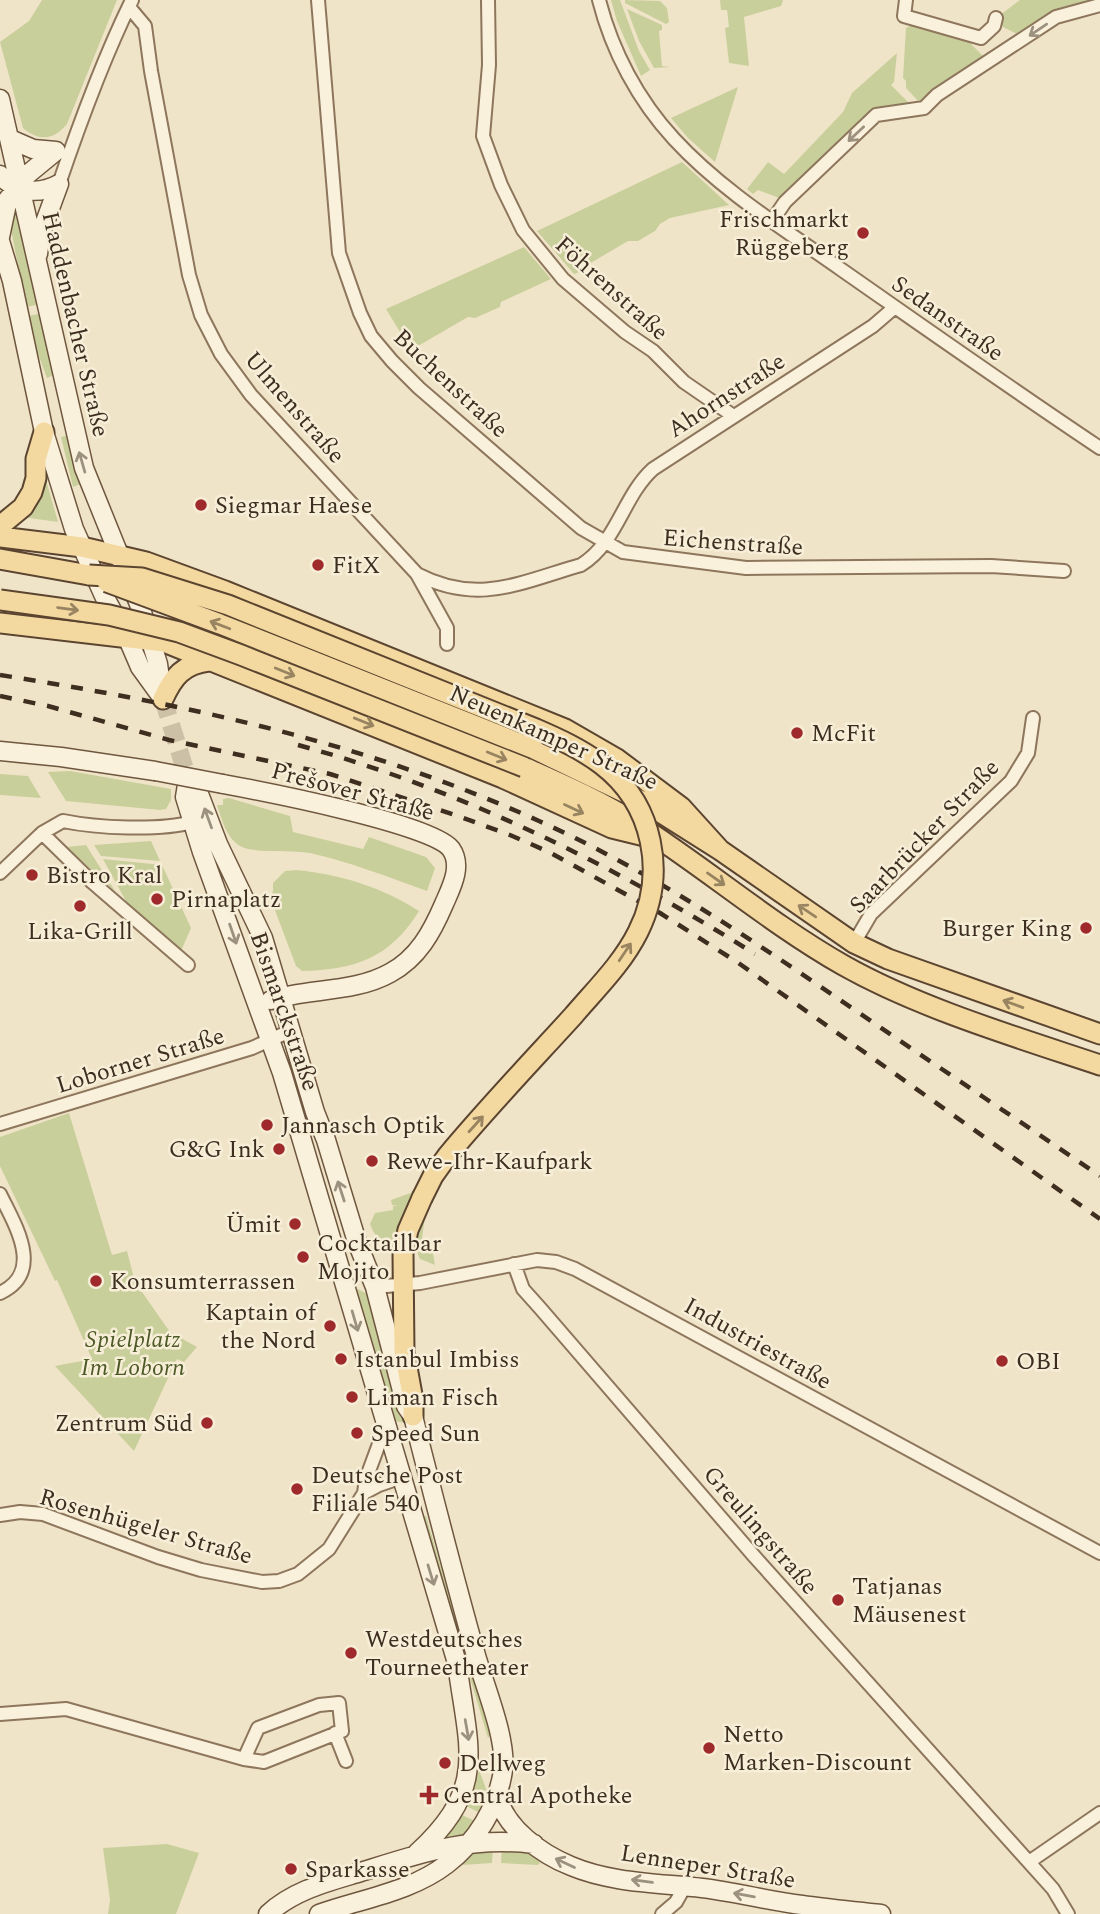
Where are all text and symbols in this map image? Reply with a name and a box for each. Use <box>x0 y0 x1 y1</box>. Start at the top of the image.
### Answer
one-way arrow <box>1029 23 1048 37</box>
one-way arrow <box>848 126 865 143</box>
place label: Frischmarkt Rüggeberg <box>719 202 849 266</box>
street label: Haddenbacher Straße <box>32 208 118 441</box>
marker: Frischmarkt Rüggeberg <box>855 225 871 241</box>
street label: Föhrenstraße <box>546 228 676 350</box>
street label: Sedanstraße <box>884 267 1011 371</box>
street label: Buchenstraße <box>384 321 516 447</box>
street label: Ulmenstraße <box>235 343 353 472</box>
street label: Ahornstraße <box>660 344 793 448</box>
one-way arrow <box>75 451 88 473</box>
place label: Siegmar Haese <box>215 488 372 524</box>
marker: Siegmar Haese <box>193 497 209 513</box>
street label: Eichenstraße <box>662 520 804 566</box>
place label: FitX <box>332 548 380 584</box>
marker: FitX <box>310 557 326 573</box>
one-way arrow <box>56 602 79 615</box>
one-way arrow <box>210 617 232 630</box>
one-way arrow <box>274 666 296 679</box>
street label: Neuenkamper Straße <box>443 676 664 800</box>
place label: McFit <box>811 716 876 752</box>
one-way arrow <box>352 717 374 730</box>
marker: McFit <box>789 725 805 741</box>
one-way arrow <box>485 750 507 763</box>
street label: Saarbrücker Straße <box>841 751 1008 922</box>
street label: Prešover Straße <box>267 753 438 831</box>
one-way arrow <box>563 804 584 817</box>
one-way arrow <box>201 808 213 830</box>
place label: Bistro Kral <box>46 858 162 894</box>
marker: Bistro Kral <box>24 867 40 883</box>
one-way arrow <box>706 872 725 886</box>
place label: Pirnaplatz <box>171 882 281 918</box>
marker: Pirnaplatz <box>149 891 165 907</box>
marker: Lika-Grill <box>72 898 88 914</box>
one-way arrow <box>798 904 817 919</box>
place label: Burger King <box>942 911 1072 947</box>
place label: Lika-Grill <box>27 914 133 950</box>
marker: Burger King <box>1078 920 1094 936</box>
one-way arrow <box>228 922 240 944</box>
street label: Bismarckstraße <box>240 927 328 1096</box>
one-way arrow <box>618 943 633 962</box>
one-way arrow <box>1002 997 1024 1010</box>
street label: Loborner Straße <box>52 1018 229 1104</box>
place label: Jannasch Optik <box>281 1108 445 1144</box>
one-way arrow <box>468 1115 484 1133</box>
marker: Jannasch Optik <box>259 1117 275 1133</box>
place label: G&G Ink <box>169 1132 265 1168</box>
marker: G&G Ink <box>271 1141 287 1157</box>
place label: Rewe-Ihr-Kaufpark <box>386 1144 593 1180</box>
marker: Rewe-Ihr-Kaufpark <box>364 1153 380 1169</box>
one-way arrow <box>334 1180 346 1202</box>
place label: Ümit <box>226 1207 281 1243</box>
marker: Ümit <box>287 1216 303 1232</box>
place label: Cocktailbar Mojito <box>317 1226 442 1290</box>
marker: Cocktailbar Mojito <box>295 1249 311 1265</box>
place label: Konsumterrassen <box>110 1264 295 1300</box>
marker: Konsumterrassen <box>88 1273 104 1289</box>
street label: Industriestraße <box>677 1288 838 1399</box>
place label: Kaptain of the Nord <box>205 1295 318 1359</box>
one-way arrow <box>350 1310 363 1332</box>
marker: Kaptain of the Nord <box>322 1318 338 1334</box>
park label: Spielplatz Im Loborn <box>81 1322 185 1386</box>
place label: Istanbul Imbiss <box>355 1342 520 1378</box>
place label: OBI <box>1016 1344 1061 1380</box>
marker: Istanbul Imbiss <box>333 1351 349 1367</box>
marker: OBI <box>994 1353 1010 1369</box>
place label: Liman Fisch <box>366 1380 499 1416</box>
marker: Liman Fisch <box>344 1389 360 1405</box>
place label: Zentrum Süd <box>54 1406 193 1442</box>
marker: Zentrum Süd <box>199 1415 215 1431</box>
place label: Speed Sun <box>371 1416 480 1452</box>
marker: Speed Sun <box>349 1425 365 1441</box>
place label: Deutsche Post Filiale 540 <box>311 1458 463 1522</box>
street label: Greulingstraße <box>694 1458 827 1603</box>
street label: Rosenhügeler Straße <box>35 1479 257 1575</box>
marker: Deutsche Post Filiale 540 <box>289 1481 305 1497</box>
one-way arrow <box>425 1563 438 1585</box>
place label: Tatjanas Mäusenest <box>852 1569 966 1633</box>
marker: Tatjanas Mäusenest <box>830 1592 846 1608</box>
place label: Westdeutsches Tourneetheater <box>365 1622 529 1686</box>
marker: Westdeutsches Tourneetheater <box>343 1645 359 1661</box>
place label: Netto Marken-Discount <box>723 1717 912 1781</box>
one-way arrow <box>461 1719 474 1741</box>
marker: Netto Marken-Discount <box>701 1740 717 1756</box>
place label: Dellweg <box>459 1746 546 1782</box>
marker: Dellweg <box>437 1755 453 1771</box>
place label: Central Apotheke <box>443 1778 632 1814</box>
marker: Central Apotheke <box>421 1787 437 1803</box>
street label: Lenneper Straße <box>618 1835 798 1899</box>
place label: Sparkasse <box>305 1852 410 1888</box>
one-way arrow <box>555 1856 576 1869</box>
marker: Sparkasse <box>283 1861 299 1877</box>
one-way arrow <box>631 1874 654 1887</box>
one-way arrow <box>733 1888 756 1901</box>

